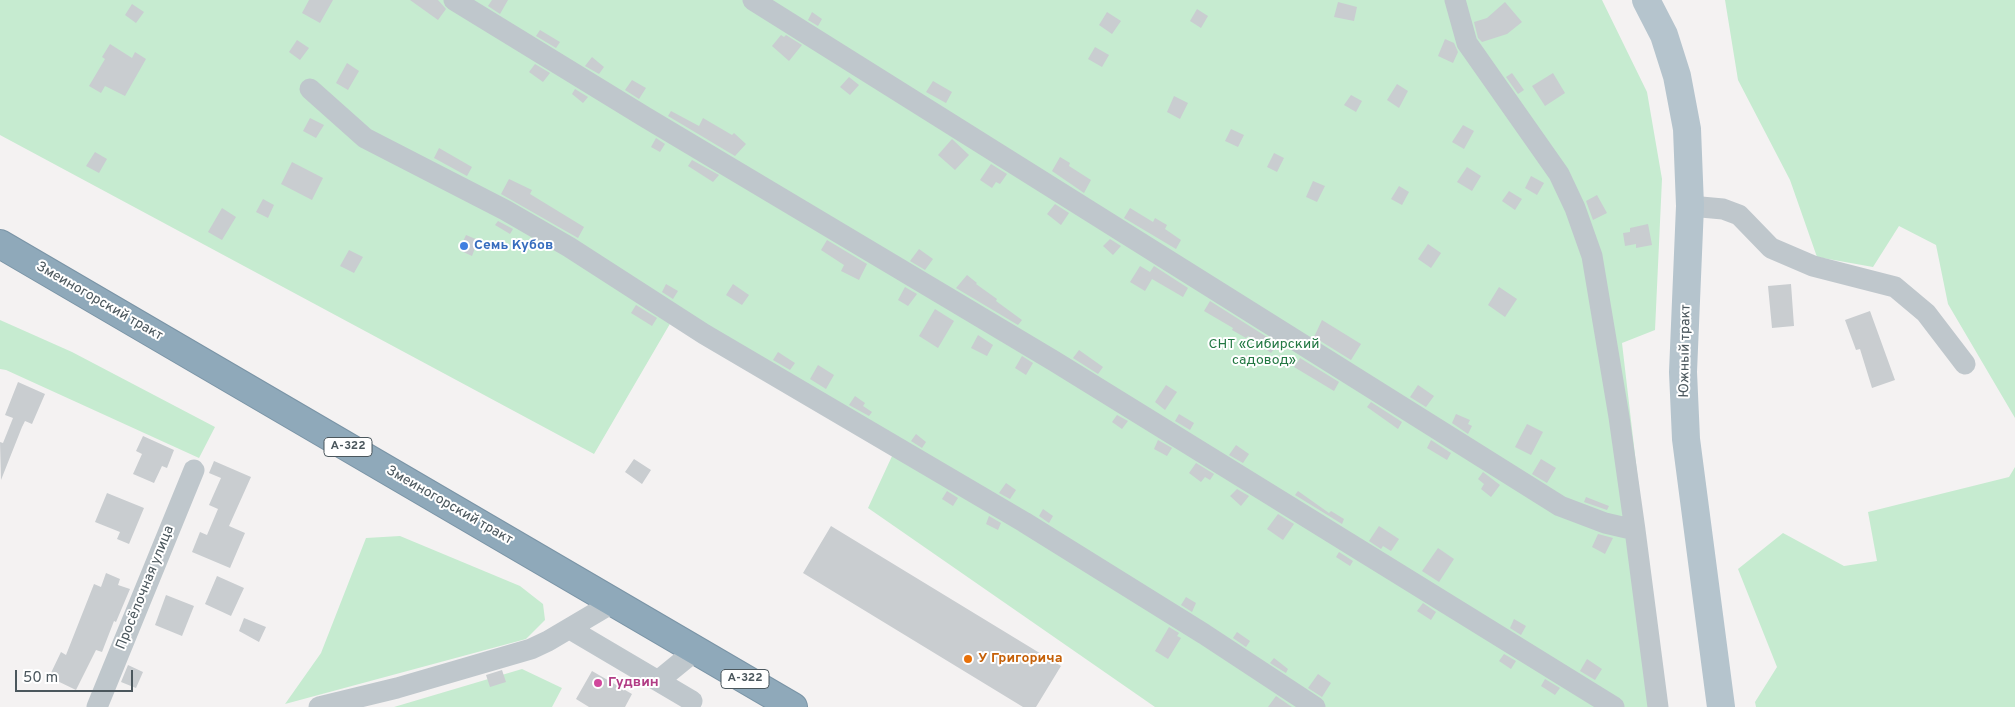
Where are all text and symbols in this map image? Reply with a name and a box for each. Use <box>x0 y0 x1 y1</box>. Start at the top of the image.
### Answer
place label: Семь Кубов <box>474 238 553 254</box>
marker: Семь Кубов <box>458 240 470 252</box>
street label: Змеиногорский тракт <box>33 259 165 345</box>
street label: Южный тракт <box>1677 304 1695 398</box>
park label: СНТ «Сибирский садовод» <box>1209 337 1319 370</box>
road number: А-322 <box>324 438 372 457</box>
street label: Змеиногорский тракт <box>383 463 515 549</box>
street label: Просёлочная улица <box>113 524 179 652</box>
place label: У Григорича <box>978 651 1063 667</box>
marker: У Григорича <box>962 653 974 665</box>
scale bar <box>18 660 135 692</box>
text: 50 m <box>23 669 58 688</box>
road number: А-322 <box>721 670 769 689</box>
place label: Гудвин <box>608 675 659 691</box>
marker: Гудвин <box>592 677 604 689</box>

